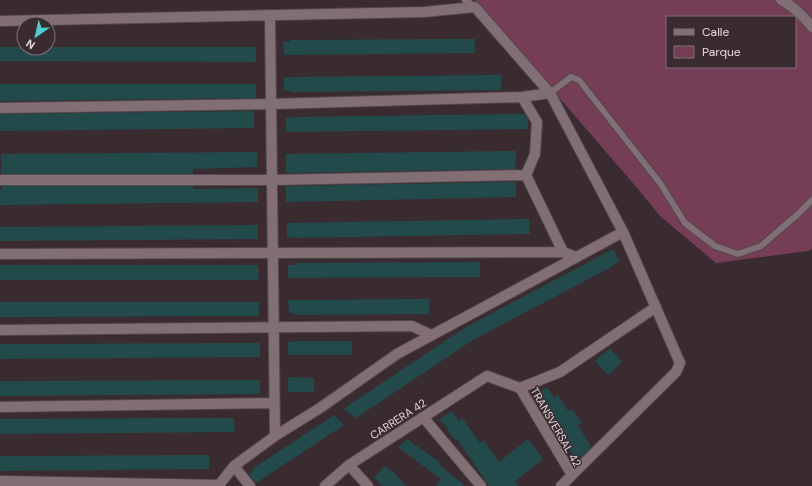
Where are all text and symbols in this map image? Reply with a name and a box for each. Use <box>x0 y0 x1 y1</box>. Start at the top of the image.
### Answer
north arrow <box>16 16 56 56</box>
legend <box>666 16 796 68</box>
text: Calle <box>702 24 729 40</box>
text: N <box>23 36 38 52</box>
text: Parque <box>702 44 741 60</box>
street label: TRANSVERSAL 42 <box>528 385 584 469</box>
street label: CARRERA 42 <box>367 396 429 442</box>

